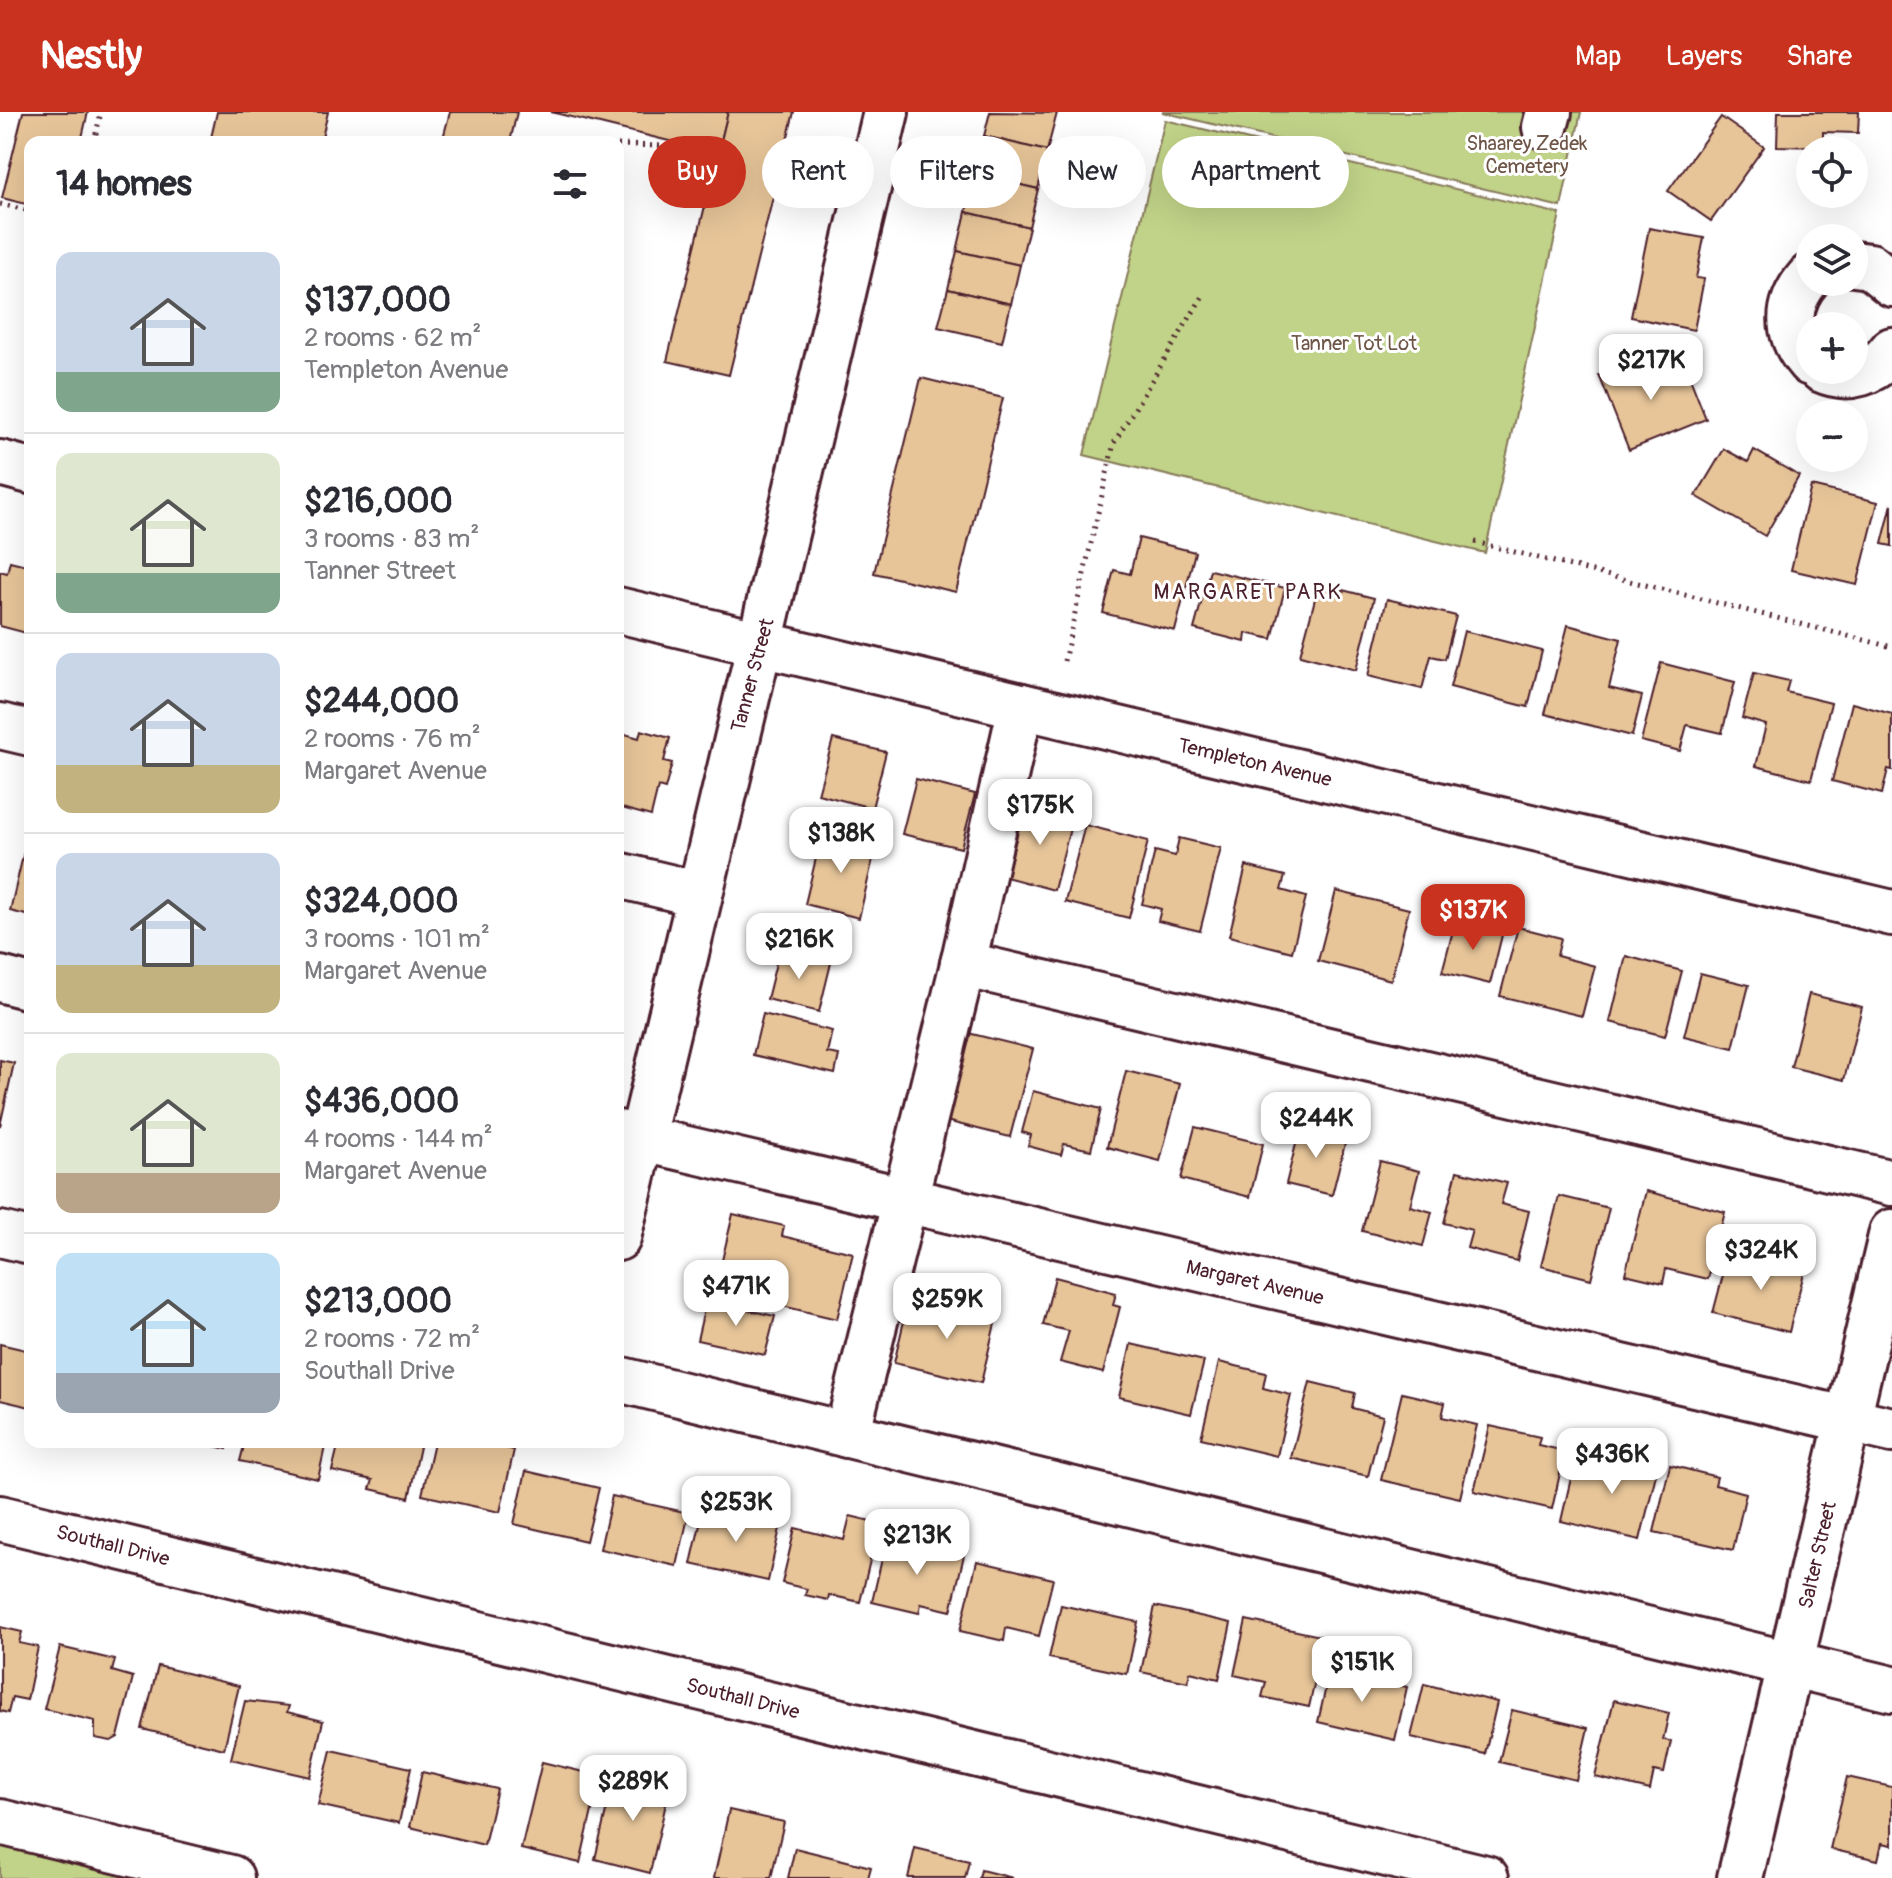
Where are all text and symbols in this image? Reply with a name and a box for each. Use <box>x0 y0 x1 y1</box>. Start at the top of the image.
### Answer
text: Nestly <box>40 32 142 80</box>
text: Map <box>1575 39 1621 74</box>
text: Layers <box>1665 39 1742 74</box>
text: Share <box>1786 39 1852 74</box>
park label: Shaarey Zedek Cemetery <box>1467 131 1588 179</box>
chip: Buy <box>648 136 746 208</box>
chip: Rent <box>762 136 874 208</box>
chip: Filters <box>890 136 1022 208</box>
chip: New <box>1038 136 1146 208</box>
chip: Apartment <box>1162 136 1349 208</box>
map controls <box>1796 136 1868 472</box>
button: locate <box>1796 136 1868 208</box>
icon: filters <box>548 162 592 206</box>
text: 14 homes <box>56 163 192 206</box>
button: layers <box>1796 224 1868 296</box>
text: $137,000 <box>304 279 451 322</box>
icon: home <box>120 284 216 380</box>
button: + <box>1796 312 1868 384</box>
text: 2 rooms · 62 m² <box>304 322 481 354</box>
park label: Tanner Tot Lot <box>1291 331 1418 356</box>
pin: $217K <box>1595 334 1707 402</box>
text: $217K <box>1617 344 1685 376</box>
text: Templeton Avenue <box>304 354 508 386</box>
button: − <box>1796 400 1868 472</box>
text: $216,000 <box>304 480 453 523</box>
icon: home <box>120 485 216 581</box>
text: 3 rooms · 83 m² <box>304 523 479 555</box>
text: Tanner Street <box>304 555 456 587</box>
district label: MARGARET PARK <box>1154 578 1342 606</box>
street label: Tanner Street <box>725 615 780 735</box>
text: $244,000 <box>304 680 459 723</box>
icon: home <box>120 685 216 781</box>
text: 2 rooms · 76 m² <box>304 723 481 755</box>
street label: Templeton Avenue <box>1176 733 1334 792</box>
text: Margaret Avenue <box>304 755 487 787</box>
pin: $175K <box>984 779 1096 847</box>
text: $175K <box>1006 789 1074 821</box>
pin: $138K <box>785 807 897 875</box>
text: $138K <box>807 817 875 849</box>
text: $324,000 <box>304 880 458 923</box>
pin: $137K <box>1417 884 1529 952</box>
icon: home <box>120 885 216 981</box>
text: $137K <box>1439 894 1507 926</box>
pin: $216K <box>743 913 855 981</box>
text: 3 rooms · 101 m² <box>304 923 490 955</box>
text: $216K <box>764 923 834 955</box>
text: Margaret Avenue <box>304 955 487 987</box>
text: $436,000 <box>304 1080 459 1123</box>
icon: home <box>120 1085 216 1181</box>
pin: $244K <box>1260 1092 1372 1160</box>
text: $244K <box>1279 1102 1353 1134</box>
text: 4 rooms · 144 m² <box>304 1123 493 1155</box>
text: Margaret Avenue <box>304 1155 487 1187</box>
pin: $324K <box>1705 1224 1817 1292</box>
text: $324K <box>1724 1234 1798 1266</box>
street label: Margaret Avenue <box>1184 1254 1326 1311</box>
pin: $471K <box>680 1260 792 1328</box>
text: $471K <box>702 1270 770 1302</box>
pin: $259K <box>891 1273 1003 1341</box>
text: $213,000 <box>304 1280 452 1323</box>
text: $259K <box>911 1283 983 1315</box>
icon: home <box>120 1285 216 1381</box>
text: 2 rooms · 72 m² <box>304 1323 480 1355</box>
text: Southall Drive <box>304 1355 455 1387</box>
pin: $436K <box>1556 1428 1668 1496</box>
text: $436K <box>1575 1438 1649 1470</box>
pin: $253K <box>680 1476 792 1544</box>
text: $253K <box>700 1486 772 1518</box>
street label: Salter Street <box>1793 1498 1842 1611</box>
pin: $213K <box>861 1509 973 1577</box>
street label: Southall Drive <box>54 1519 172 1572</box>
text: $213K <box>883 1519 951 1551</box>
pin: $151K <box>1306 1636 1418 1704</box>
text: $151K <box>1330 1646 1394 1678</box>
street label: Southall Drive <box>684 1672 802 1725</box>
pin: $289K <box>577 1755 689 1823</box>
text: $289K <box>598 1765 668 1797</box>

